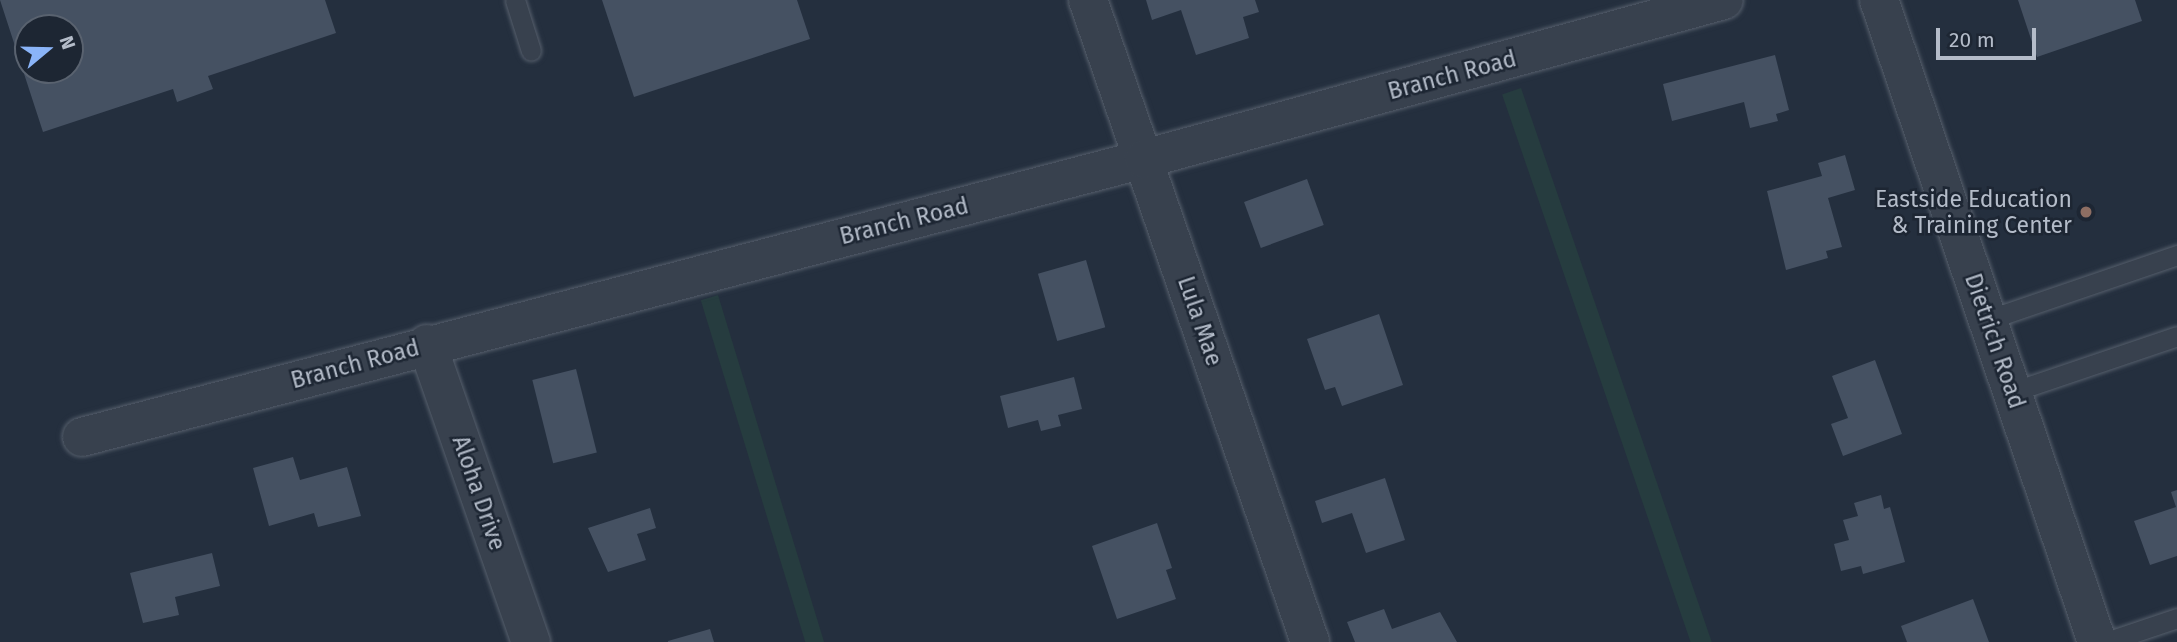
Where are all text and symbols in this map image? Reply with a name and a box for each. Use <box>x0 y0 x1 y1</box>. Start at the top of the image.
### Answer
north arrow <box>14 14 84 84</box>
scale bar <box>1939 14 2039 58</box>
text: 20 m <box>1949 27 1995 53</box>
text: N <box>55 33 80 52</box>
street label: Branch Road <box>1385 45 1519 105</box>
place label: Eastside Education & Training Center <box>1875 185 2072 239</box>
street label: Branch Road <box>837 192 971 250</box>
marker: Eastside Education & Training Center <box>2078 204 2094 220</box>
street label: Dietrich Road <box>1959 270 2031 412</box>
street label: Lula Mae <box>1172 273 1228 369</box>
street label: Branch Road <box>288 334 422 394</box>
street label: Aloha Drive <box>447 432 511 554</box>

